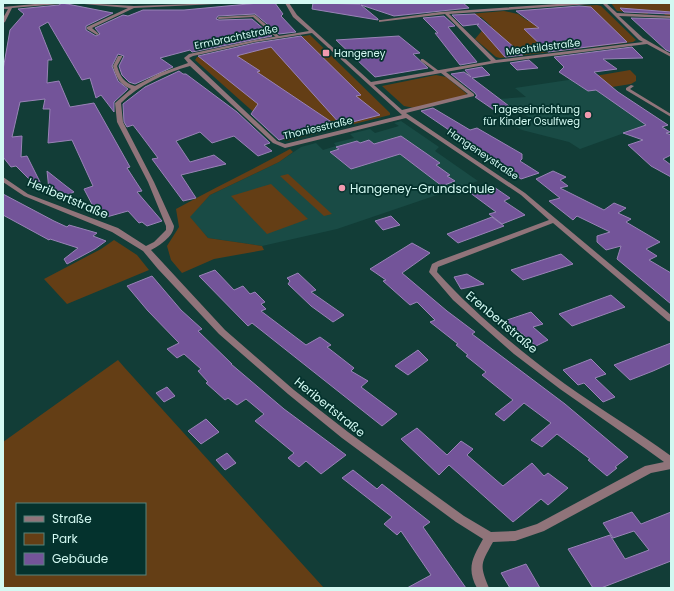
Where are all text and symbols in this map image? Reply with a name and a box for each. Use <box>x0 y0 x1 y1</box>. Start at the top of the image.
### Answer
street label: Ermbrachtstraße <box>193 21 279 53</box>
street label: Mechtildstraße <box>505 35 581 59</box>
place label: Hangeney <box>334 46 386 61</box>
marker: Hangeney <box>321 48 331 58</box>
place label: Tageseinrichtung für Kinder Osulfweg <box>483 102 580 129</box>
marker: Tageseinrichtung für Kinder Osulfweg <box>583 110 593 120</box>
street label: Thoniesstraße <box>282 113 354 143</box>
street label: Hangeneystraße <box>444 124 522 184</box>
street label: Heribertstraße <box>25 173 111 223</box>
place label: Hangeney-Grundschule <box>350 180 495 197</box>
marker: Hangeney-Grundschule <box>337 183 347 193</box>
street label: Erenbertstraße <box>462 287 542 357</box>
street label: Heribertstraße <box>291 373 369 441</box>
legend <box>16 503 146 575</box>
text: Straße <box>52 510 92 527</box>
text: Park <box>52 530 79 547</box>
text: Gebäude <box>52 550 108 567</box>

